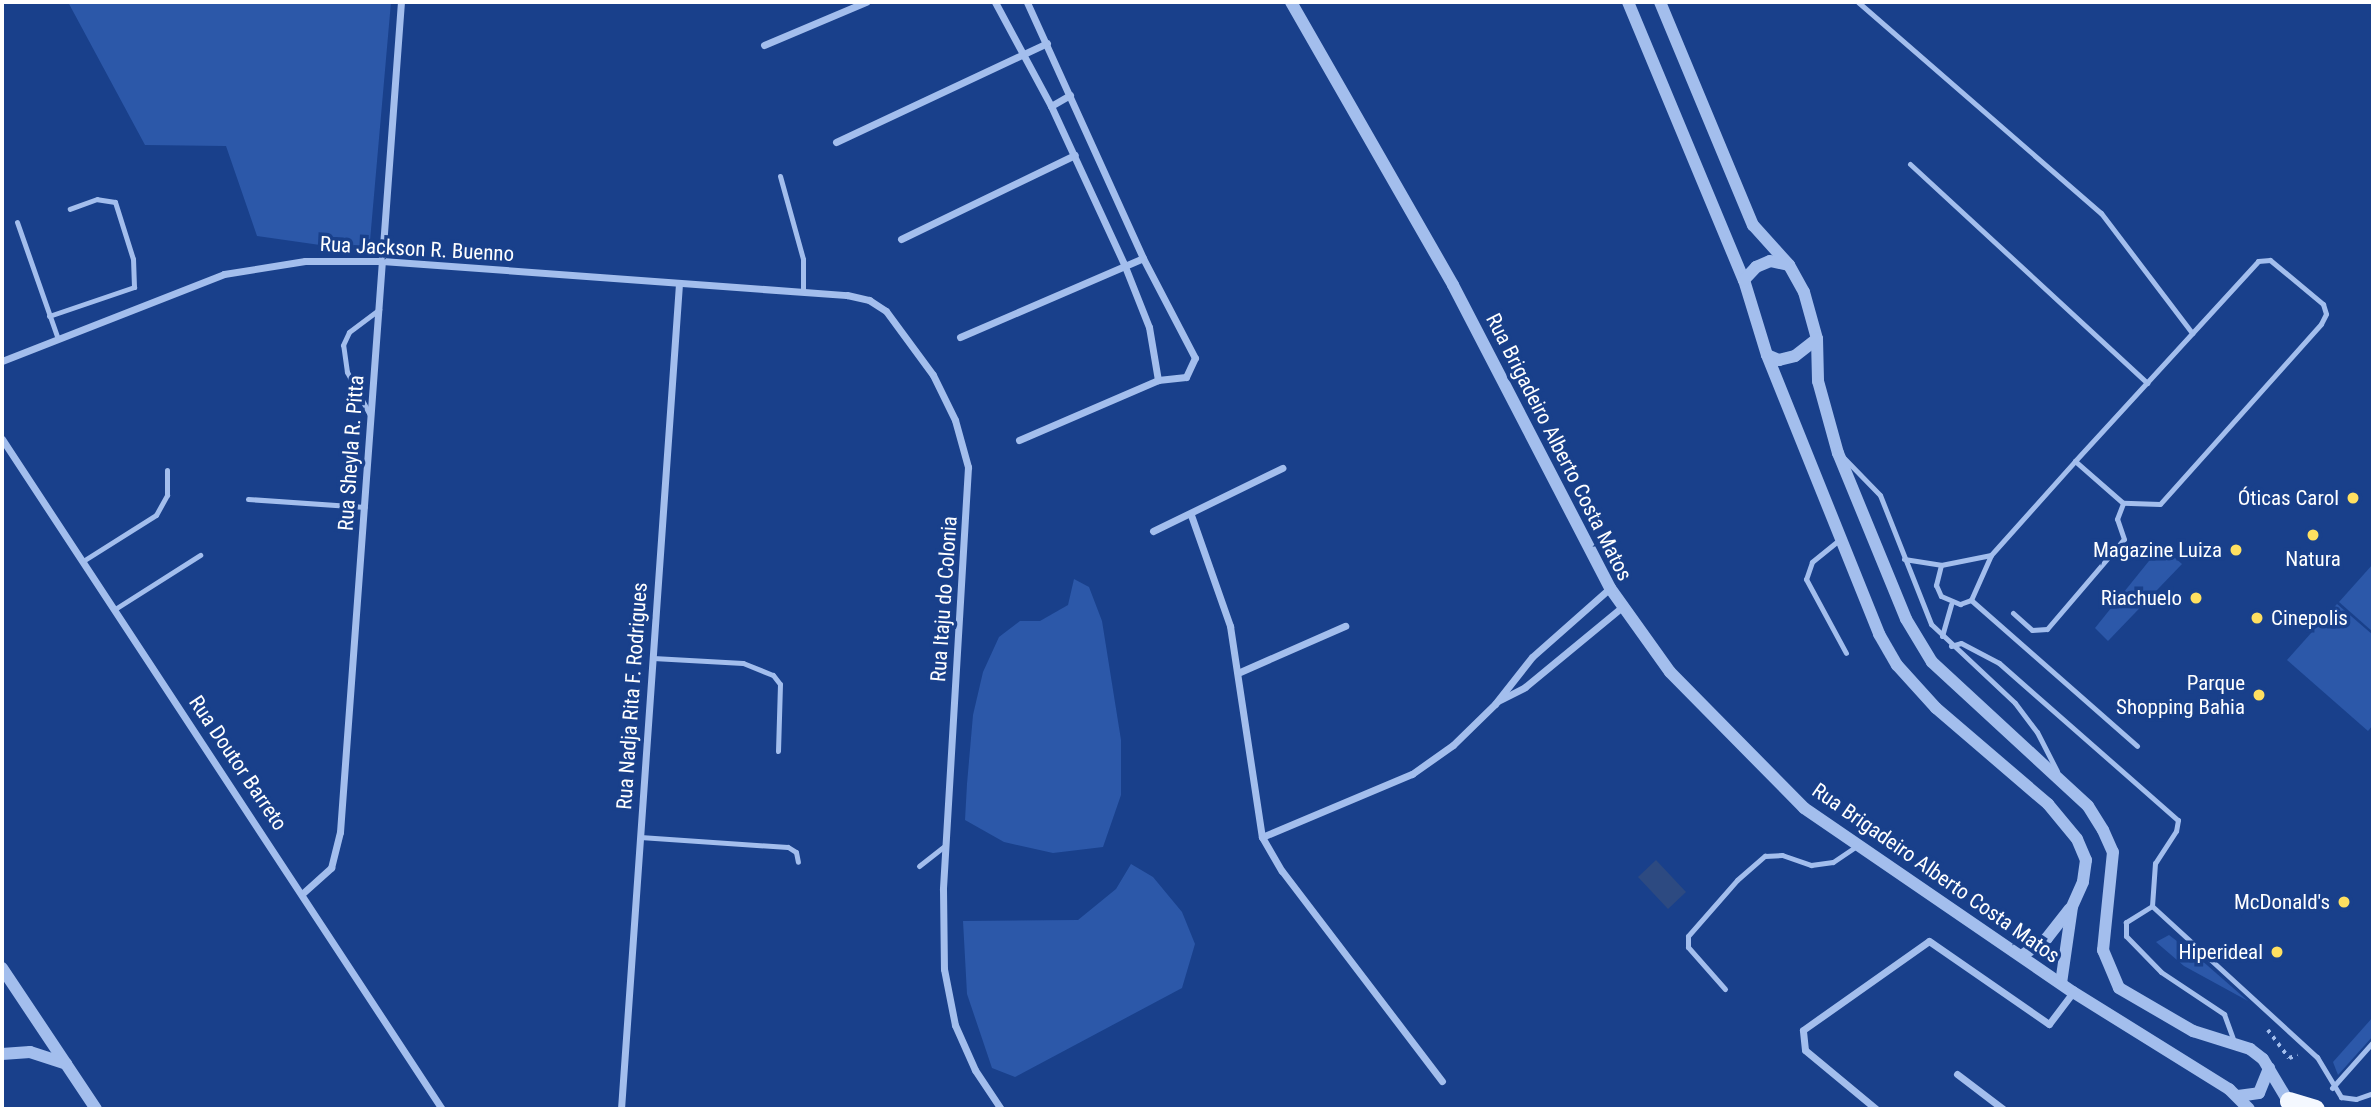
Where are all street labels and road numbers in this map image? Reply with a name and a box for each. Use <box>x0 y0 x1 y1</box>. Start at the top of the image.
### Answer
street label: Rua Jackson R. Buenno <box>319 231 515 267</box>
street label: Rua Brigadeiro Alberto Costa Matos <box>1480 309 1638 585</box>
street label: Rua Sheyla R. Pitta <box>333 374 369 532</box>
street label: Rua Itaju do Colonia <box>926 515 962 683</box>
street label: Rua Nadja Rita F. Rodrigues <box>611 582 653 810</box>
street label: Rua Doutor Barreto <box>184 691 292 835</box>
street label: Rua Brigadeiro Alberto Costa Matos <box>1807 778 2065 968</box>

